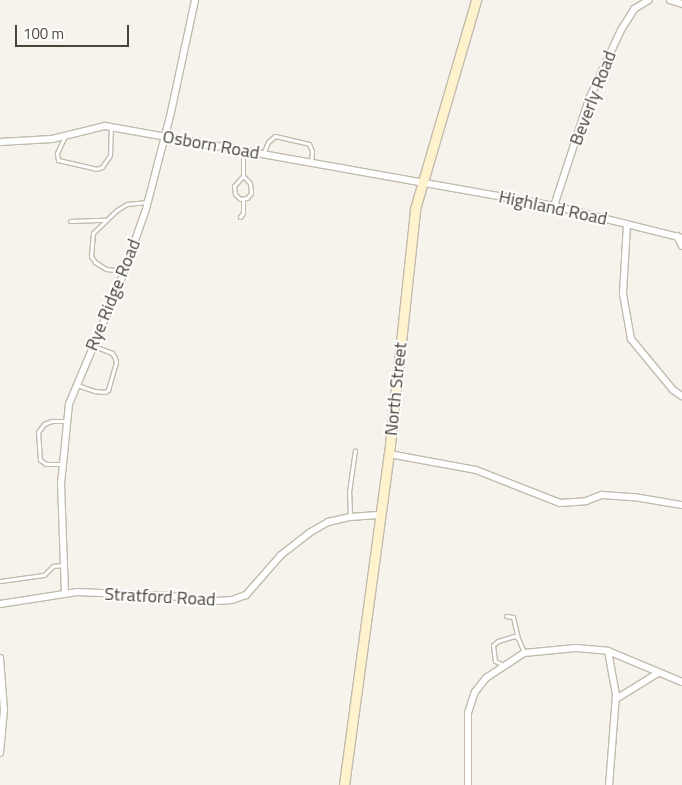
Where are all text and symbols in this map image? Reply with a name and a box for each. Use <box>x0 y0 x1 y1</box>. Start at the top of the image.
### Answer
scale bar <box>18 15 131 47</box>
text: 100 m <box>23 22 64 45</box>
street label: Beverly Road <box>565 48 621 148</box>
street label: Osborn Road <box>161 126 261 164</box>
street label: Highland Road <box>497 186 609 230</box>
street label: Rye Ridge Road <box>81 236 145 354</box>
street label: North Street <box>380 341 412 437</box>
street label: Stratford Road <box>104 583 216 611</box>

